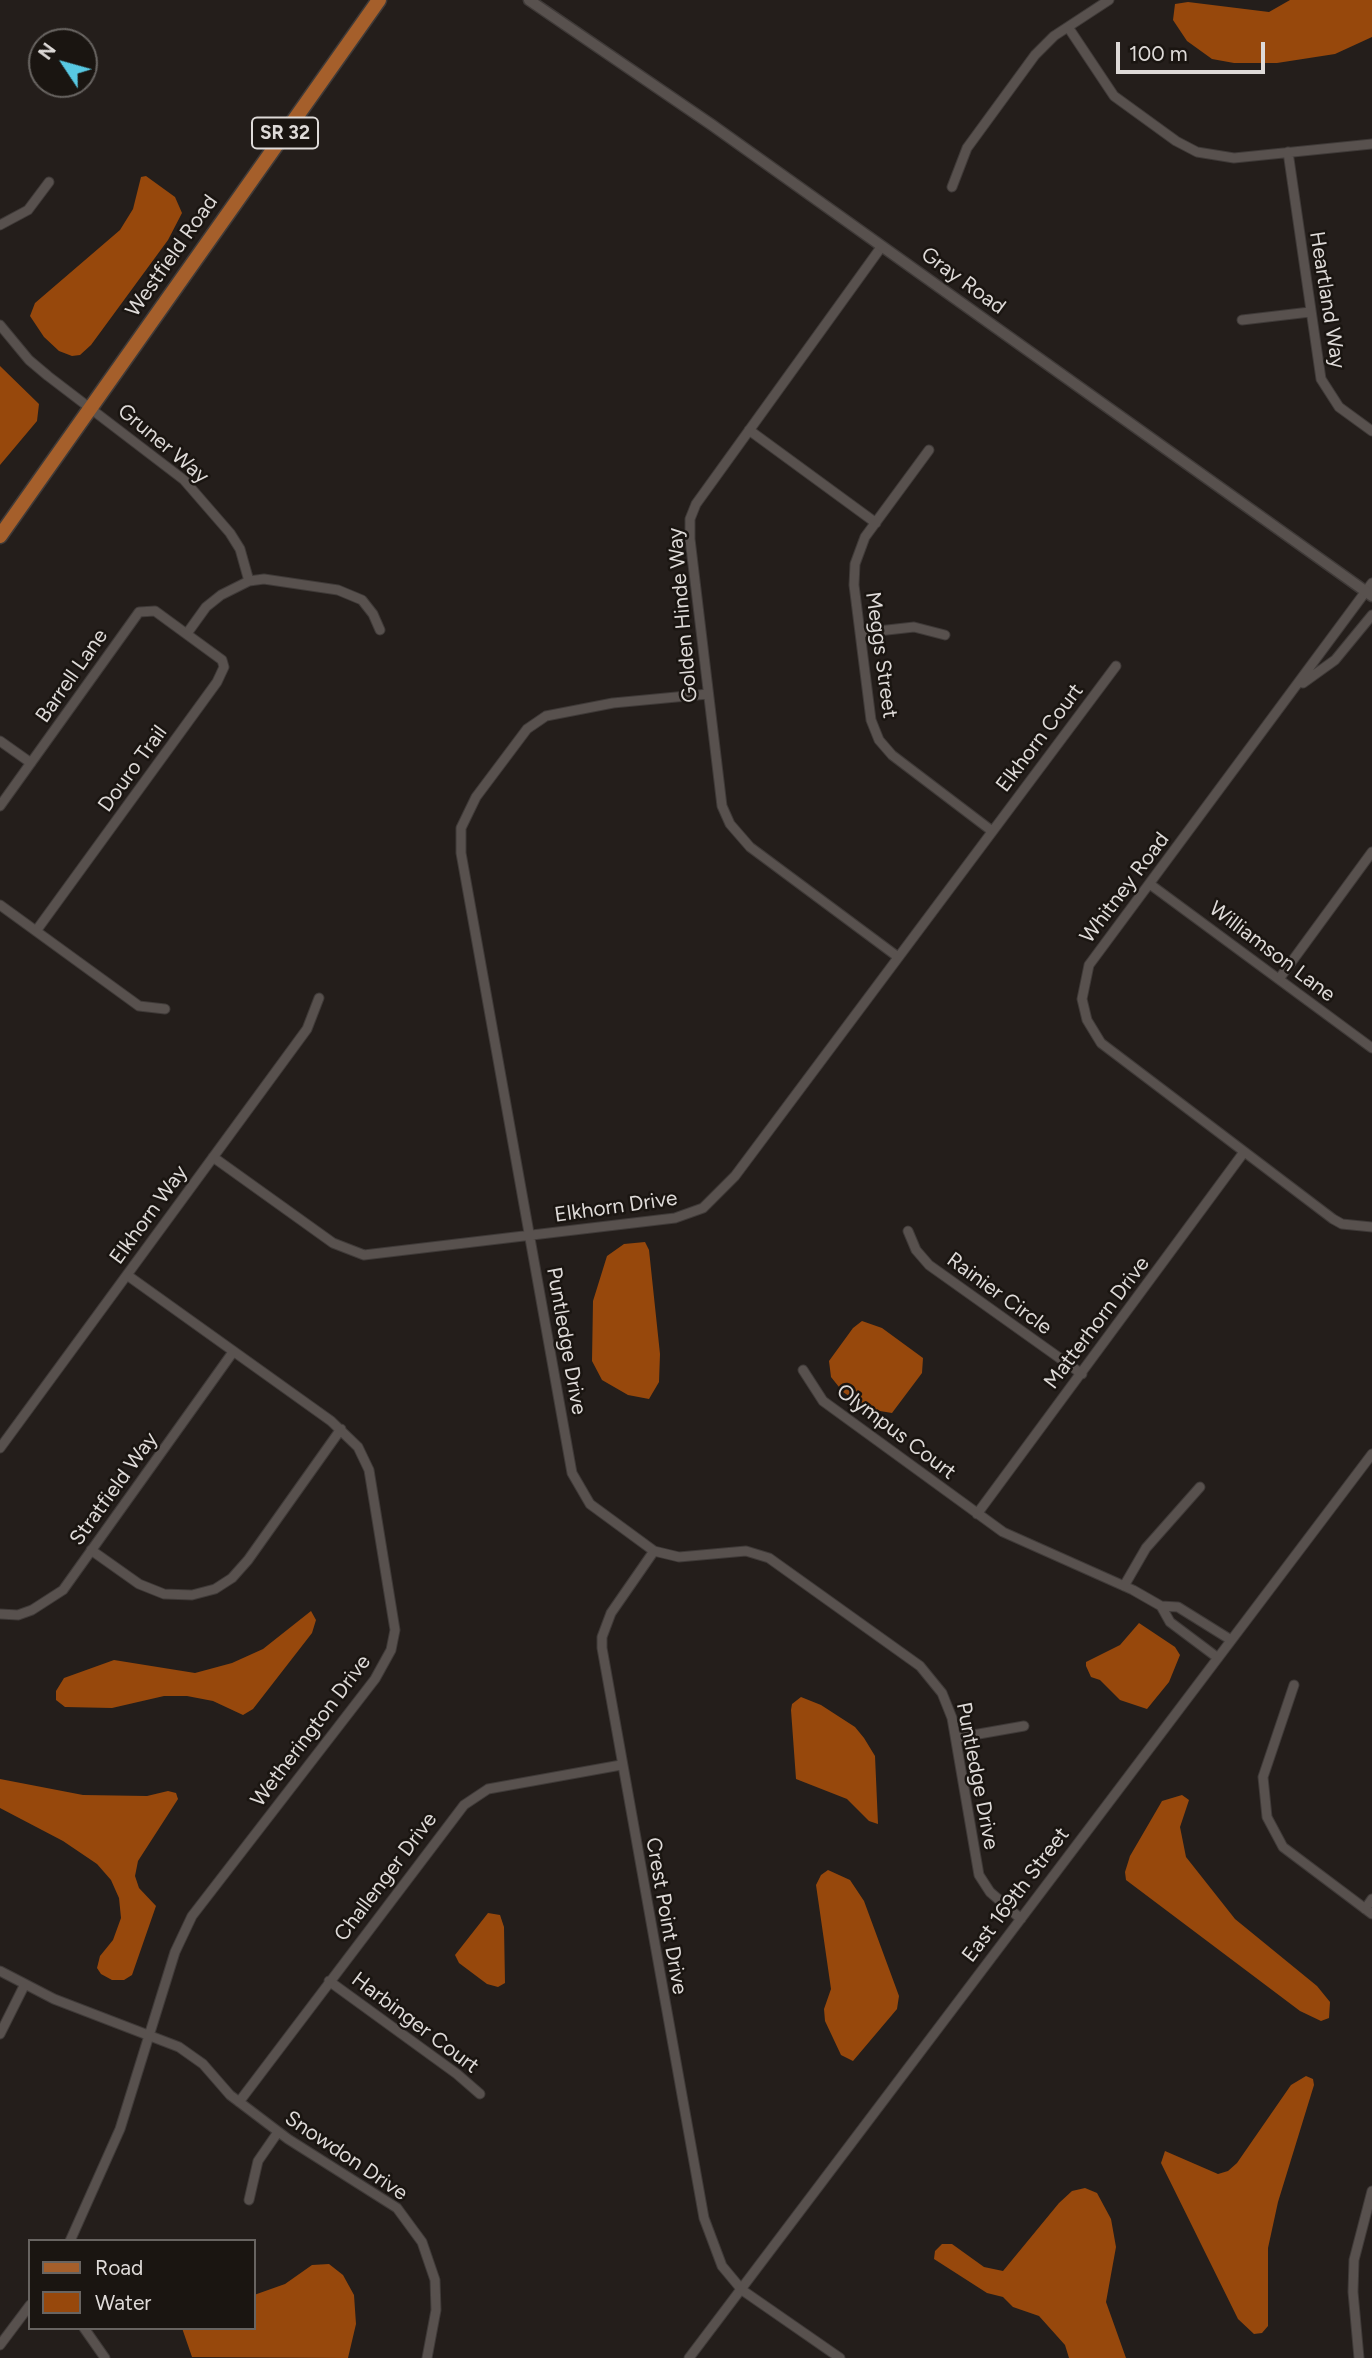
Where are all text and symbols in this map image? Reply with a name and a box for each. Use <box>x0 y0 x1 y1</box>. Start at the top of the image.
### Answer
north arrow <box>28 28 98 98</box>
scale bar <box>1120 28 1269 72</box>
text: N <box>34 39 61 64</box>
text: 100 m <box>1129 41 1188 66</box>
road number: SR 32 <box>252 118 318 148</box>
street label: Westfield Road <box>121 190 223 322</box>
street label: Heartland Way <box>1304 230 1350 370</box>
street label: Gray Road <box>916 242 1010 320</box>
street label: Gruner Way <box>112 399 214 489</box>
street label: Golden Hinde Way <box>663 526 703 704</box>
street label: Meggs Street <box>860 590 902 720</box>
street label: Barrell Lane <box>31 624 113 728</box>
street label: Elkhorn Court <box>991 679 1089 797</box>
street label: Douro Trail <box>93 721 173 817</box>
street label: Whitney Road <box>1075 828 1175 948</box>
street label: Williamson Lane <box>1204 896 1340 1008</box>
street label: Elkhorn Way <box>105 1161 193 1269</box>
street label: Elkhorn Drive <box>553 1186 679 1228</box>
street label: Rainier Circle <box>942 1247 1056 1341</box>
street label: Matterhorn Drive <box>1039 1252 1155 1394</box>
street label: Puntledge Drive <box>541 1265 591 1417</box>
street label: Olympus Court <box>831 1379 961 1485</box>
street label: Stratfield Way <box>65 1428 163 1550</box>
street label: Wetherington Drive <box>246 1650 376 1812</box>
street label: Puntledge Drive <box>950 1700 1004 1852</box>
street label: Challenger Drive <box>329 1808 443 1946</box>
street label: East 169th Street <box>957 1823 1075 1967</box>
street label: Crest Point Drive <box>640 1836 692 1996</box>
street label: Harbinger Court <box>346 1967 484 2079</box>
street label: Snowdon Drive <box>280 2106 412 2206</box>
legend <box>28 2239 256 2330</box>
text: Road <box>95 2255 143 2280</box>
text: Water <box>95 2290 151 2315</box>

